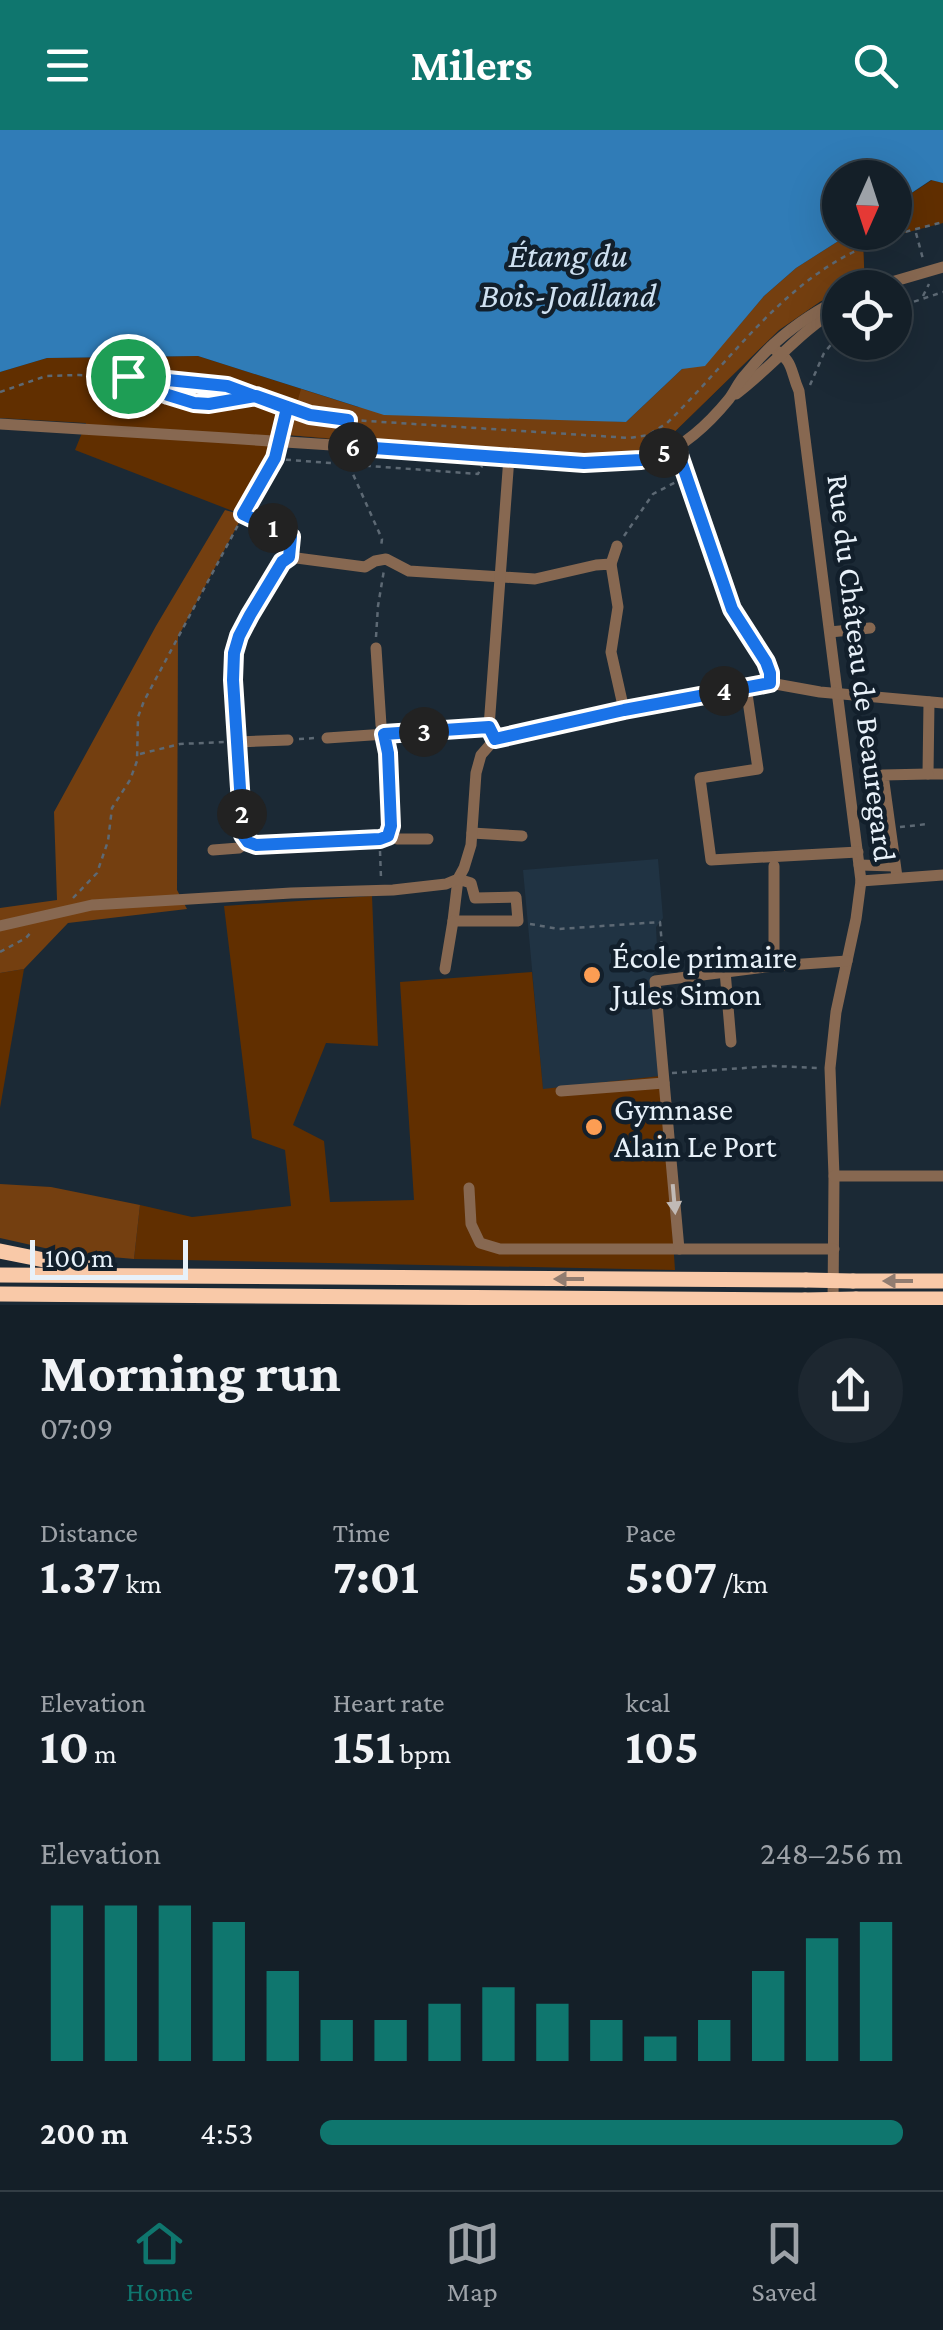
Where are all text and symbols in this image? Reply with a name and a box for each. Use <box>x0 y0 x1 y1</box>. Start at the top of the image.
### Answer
icon: menu <box>40 38 95 93</box>
icon: search <box>848 38 903 93</box>
text: Milers <box>410 40 533 90</box>
north arrow <box>822 160 912 250</box>
map controls <box>822 160 912 360</box>
water label: Étang du Bois-Joalland <box>480 236 658 315</box>
button: locate <box>822 270 912 360</box>
pin <box>86 334 171 419</box>
icon: arrive <box>101 349 156 404</box>
pin: 6 <box>328 422 378 472</box>
pin: 5 <box>639 428 689 478</box>
text: 6 <box>345 431 361 462</box>
text: 5 <box>657 437 671 468</box>
street label: Rue du Château de Beauregard <box>820 472 904 864</box>
pin: 1 <box>248 503 298 553</box>
text: 1 <box>268 512 278 543</box>
pin: 4 <box>699 666 749 716</box>
text: 4 <box>716 675 732 706</box>
pin: 3 <box>399 707 449 757</box>
text: 3 <box>417 716 431 747</box>
pin: 2 <box>217 789 267 839</box>
text: 2 <box>235 798 249 829</box>
place label: École primaire Jules Simon <box>609 939 797 1012</box>
marker: École primaire Jules Simon <box>581 964 603 986</box>
place label: Gymnase Alain Le Port <box>614 1091 777 1164</box>
marker: Gymnase Alain Le Port <box>583 1116 605 1138</box>
one-way arrow <box>666 1183 682 1215</box>
scale bar <box>30 1235 188 1280</box>
text: 100 m <box>45 1242 114 1273</box>
one-way arrow <box>552 1271 584 1287</box>
one-way arrow <box>882 1273 914 1289</box>
button: share <box>798 1338 903 1443</box>
text: Morning run <box>40 1342 341 1403</box>
text: 07:09 <box>40 1410 113 1446</box>
text: Distance <box>40 1517 138 1548</box>
text: Time <box>333 1517 390 1548</box>
text: Pace <box>625 1517 676 1548</box>
text: 1.37 <box>40 1548 121 1604</box>
text: 7:01 <box>333 1548 419 1604</box>
text: 5:07 <box>625 1548 717 1604</box>
text: km <box>121 1568 162 1599</box>
text: /km <box>717 1568 768 1599</box>
text: Elevation <box>40 1687 146 1718</box>
text: Heart rate <box>333 1687 445 1718</box>
text: kcal <box>625 1687 670 1718</box>
text: 10 <box>40 1718 89 1774</box>
text: 151 <box>333 1718 394 1774</box>
text: 105 <box>625 1718 699 1774</box>
text: m <box>89 1738 117 1769</box>
text: bpm <box>394 1738 451 1769</box>
text: Elevation <box>40 1835 161 1871</box>
text: 248–256 m <box>760 1835 903 1871</box>
text: 200 m <box>40 2115 128 2151</box>
text: 4:53 <box>200 2115 253 2151</box>
tab: Home <box>126 2216 193 2307</box>
tab: Map <box>445 2216 500 2307</box>
tab: Saved <box>751 2216 817 2307</box>

